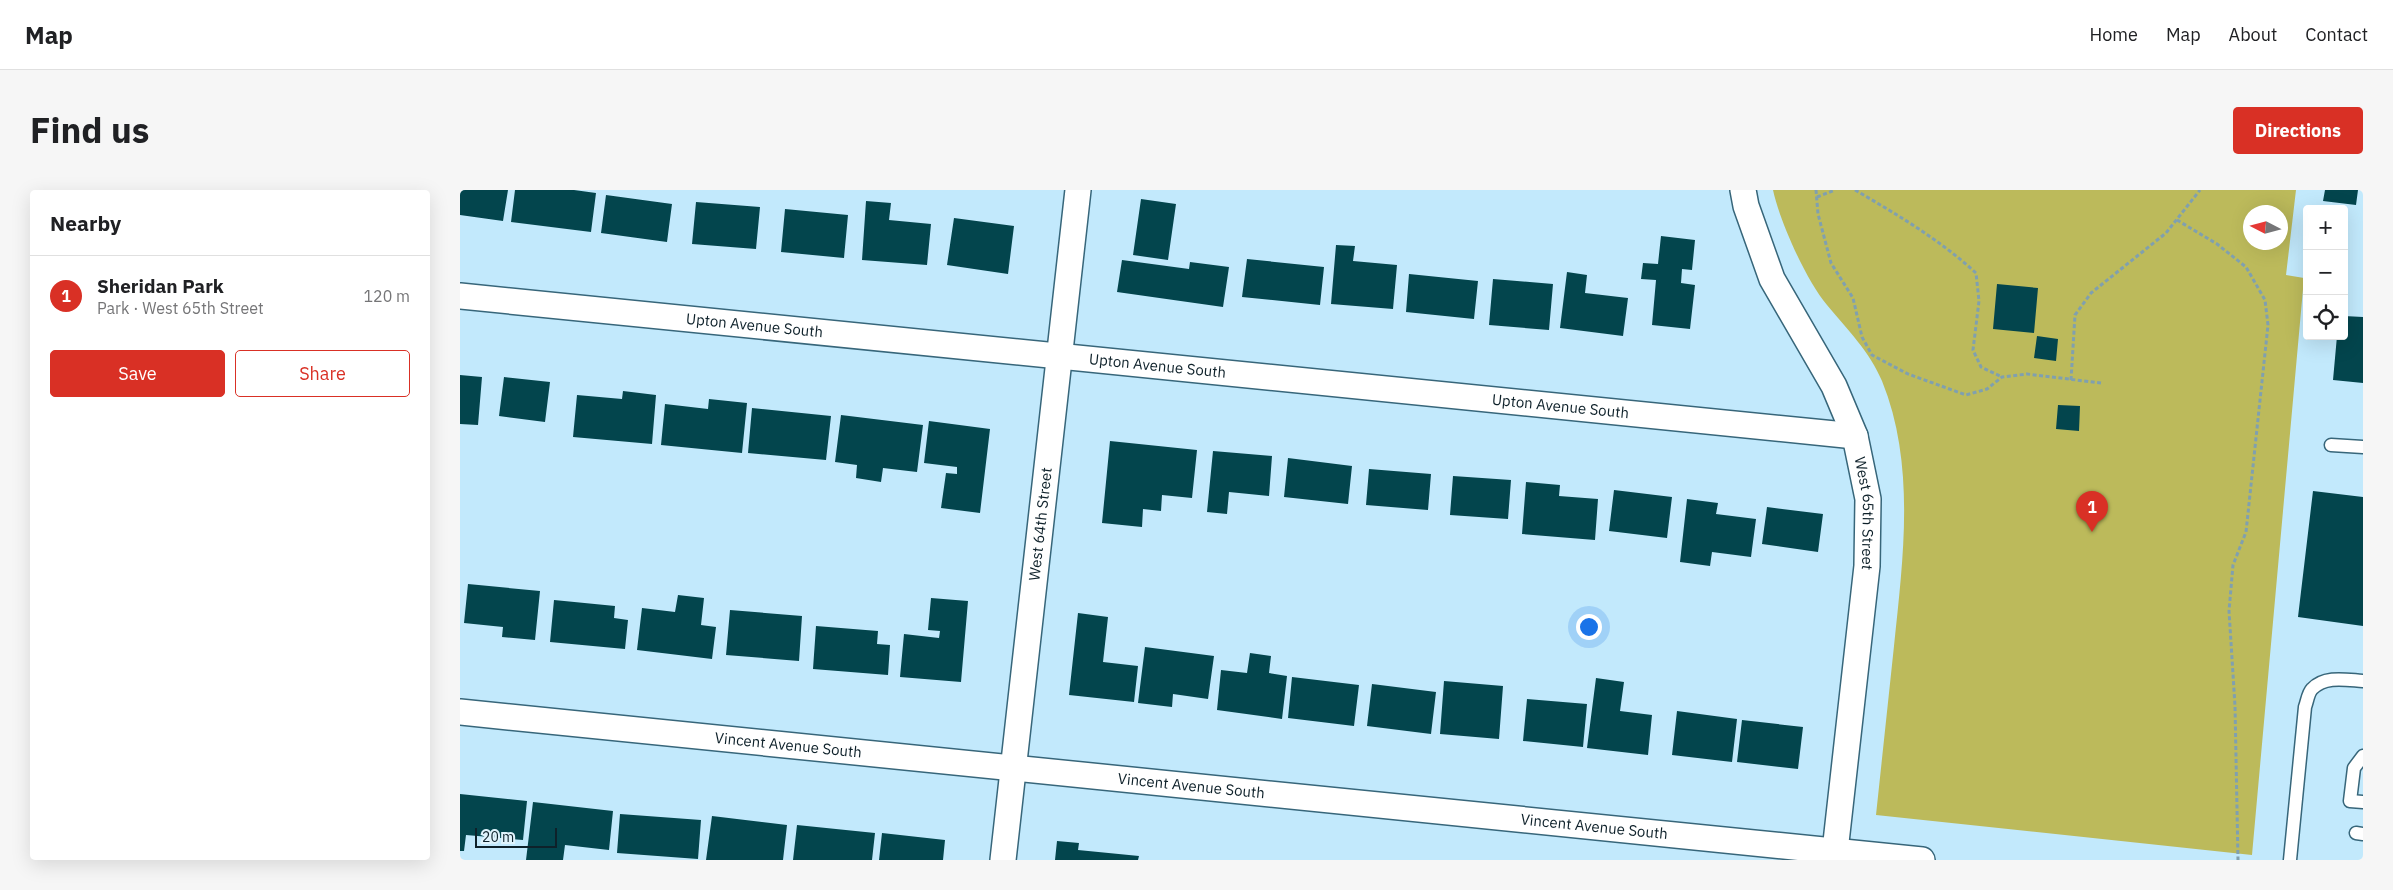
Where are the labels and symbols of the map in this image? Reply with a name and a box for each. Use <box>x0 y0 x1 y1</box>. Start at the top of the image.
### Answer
north arrow <box>2243 205 2288 250</box>
street label: Upton Avenue South <box>685 309 824 341</box>
street label: Upton Avenue South <box>1088 349 1227 382</box>
street label: Upton Avenue South <box>1491 390 1630 422</box>
street label: West 65th Street <box>1851 455 1878 571</box>
street label: West 64th Street <box>1024 466 1056 582</box>
pin: 1 <box>2076 491 2108 532</box>
your location <box>1576 614 1602 640</box>
street label: Vincent Avenue South <box>714 728 863 762</box>
street label: Vincent Avenue South <box>1117 769 1266 802</box>
street label: Vincent Avenue South <box>1520 809 1669 843</box>
scale bar <box>475 825 558 848</box>

